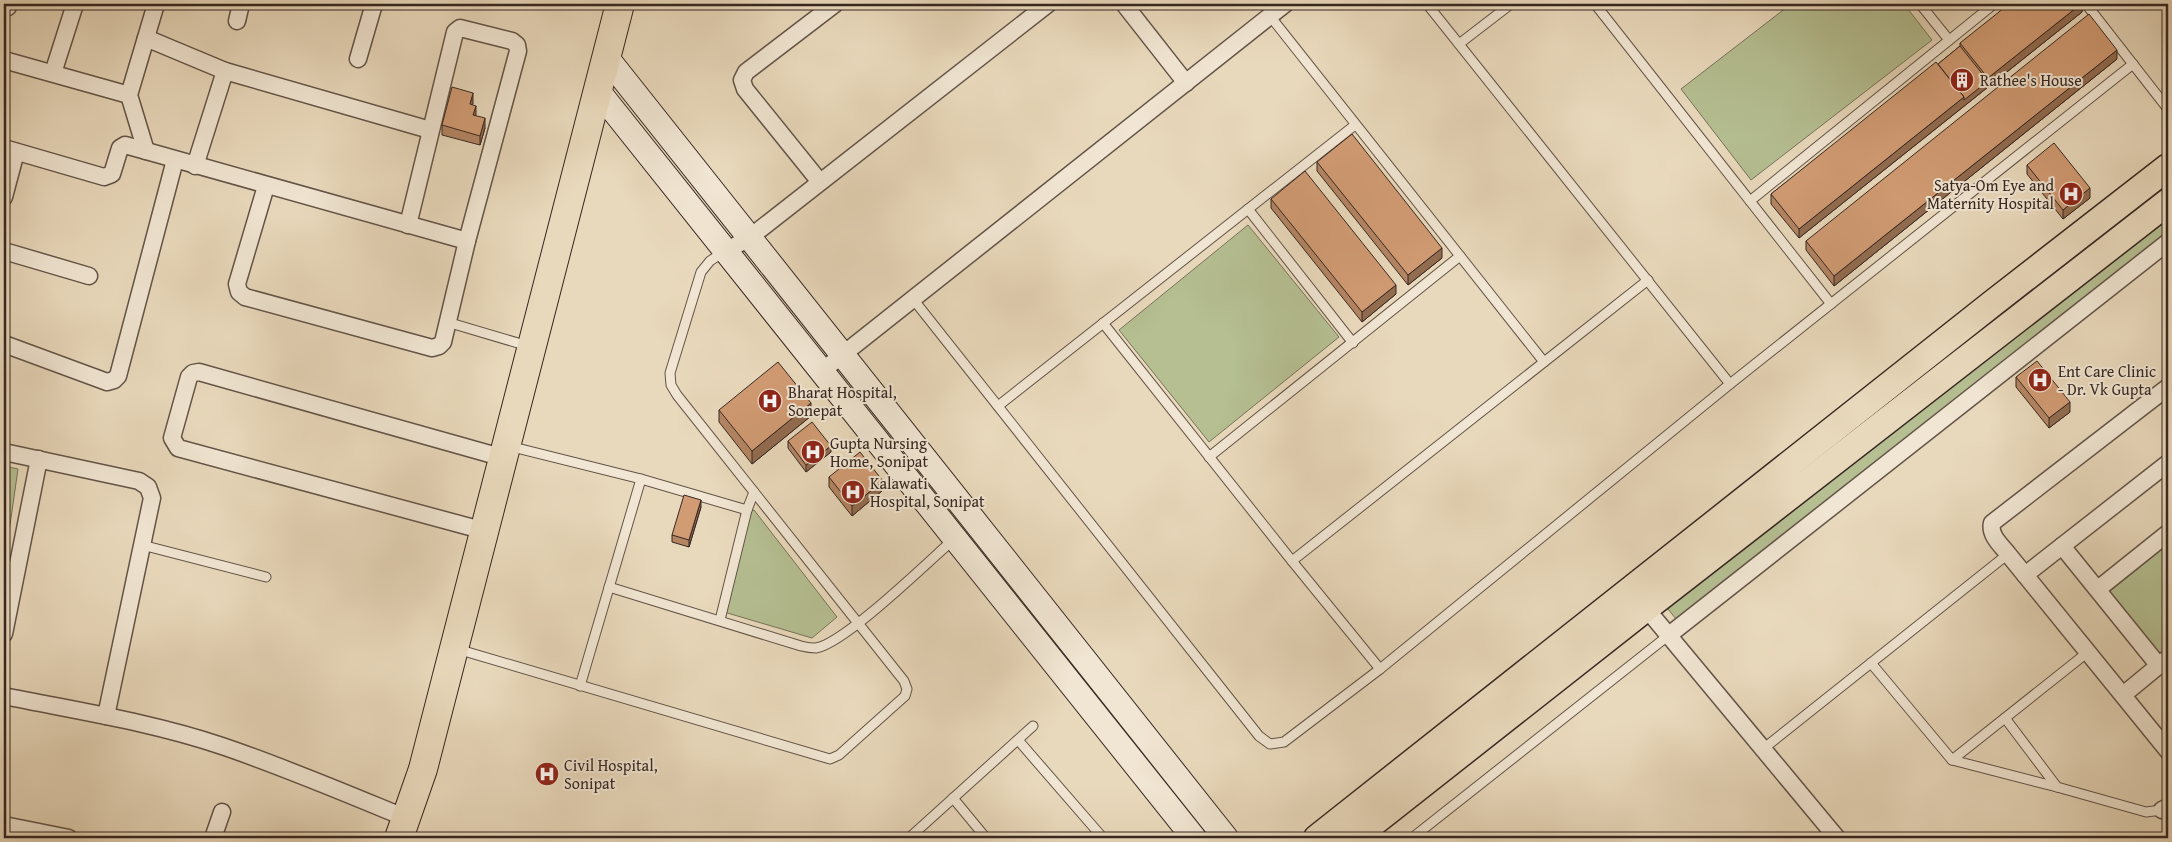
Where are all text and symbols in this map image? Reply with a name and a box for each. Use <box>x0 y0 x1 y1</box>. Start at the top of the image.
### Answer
building icon: Rathee's House <box>1949 67 1975 93</box>
place label: Rathee's House <box>1980 68 2082 92</box>
place label: Satya-Om Eye and Maternity Hospital <box>1927 173 2055 215</box>
hospital icon: Satya-Om Eye and Maternity Hospital <box>2058 181 2084 207</box>
place label: Ent Care Clinic - Dr. Vk Gupta <box>2058 359 2156 401</box>
hospital icon: Ent Care Clinic - Dr. Vk Gupta <box>2027 367 2053 393</box>
place label: Bharat Hospital, Sonepat <box>788 380 897 422</box>
hospital icon: Bharat Hospital, Sonepat <box>757 388 783 414</box>
place label: Gupta Nursing Home, Sonipat <box>830 431 928 473</box>
hospital icon: Gupta Nursing Home, Sonipat <box>800 439 826 465</box>
place label: Kalawati Hospital, Sonipat <box>870 471 985 513</box>
hospital icon: Kalawati Hospital, Sonipat <box>840 479 866 505</box>
place label: Civil Hospital, Sonipat <box>564 753 658 795</box>
hospital icon: Civil Hospital, Sonipat <box>534 761 560 787</box>

